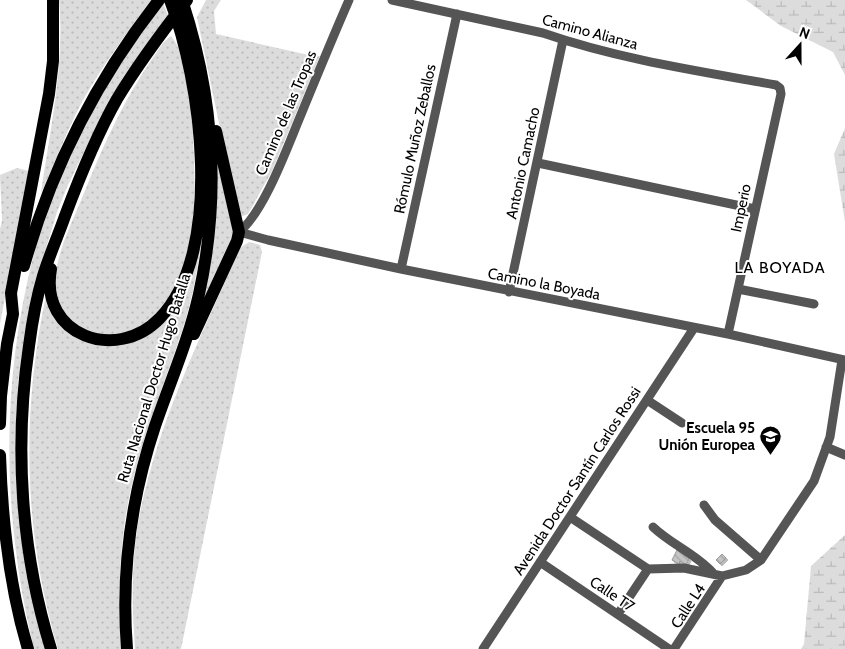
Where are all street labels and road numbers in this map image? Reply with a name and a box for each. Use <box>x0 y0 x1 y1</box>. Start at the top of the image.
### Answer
street label: Camino Alianza <box>540 11 641 54</box>
street label: Camino de las Tropas <box>252 48 320 178</box>
street label: Rómulo Muñoz Zeballos <box>390 63 440 215</box>
street label: Antonio Camacho <box>502 105 544 221</box>
street label: Imperio <box>727 182 755 234</box>
street label: Camino la Boyada <box>486 264 603 304</box>
street label: Ruta Nacional Doctor Hugo Batalla <box>114 270 195 485</box>
street label: Avenida Doctor Santín Carlos Rossi <box>509 384 645 578</box>
street label: Calle T7 <box>586 573 638 616</box>
street label: Calle L4 <box>667 580 709 632</box>

